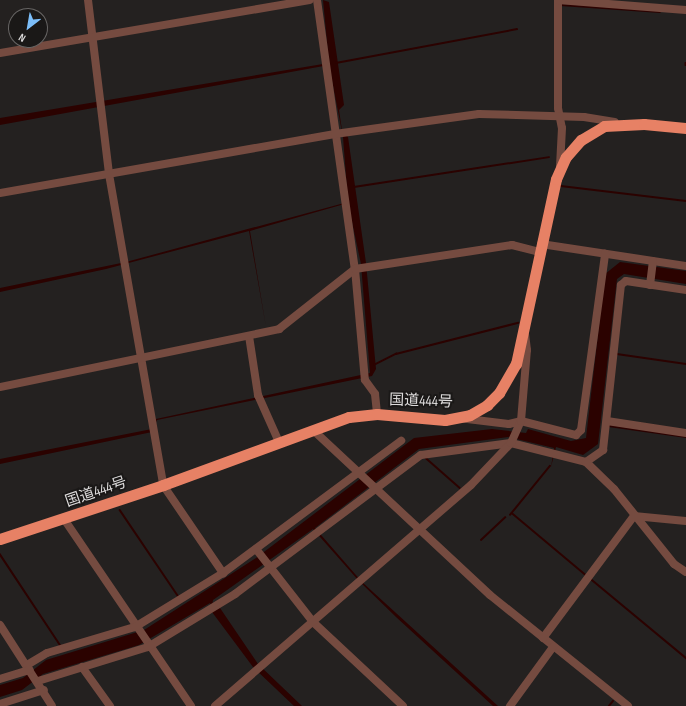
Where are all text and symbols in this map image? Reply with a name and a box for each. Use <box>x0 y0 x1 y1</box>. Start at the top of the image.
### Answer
north arrow <box>8 8 48 48</box>
text: N <box>16 31 28 45</box>
street label: 国道444号 <box>389 391 453 411</box>
street label: 国道444号 <box>63 473 129 511</box>

